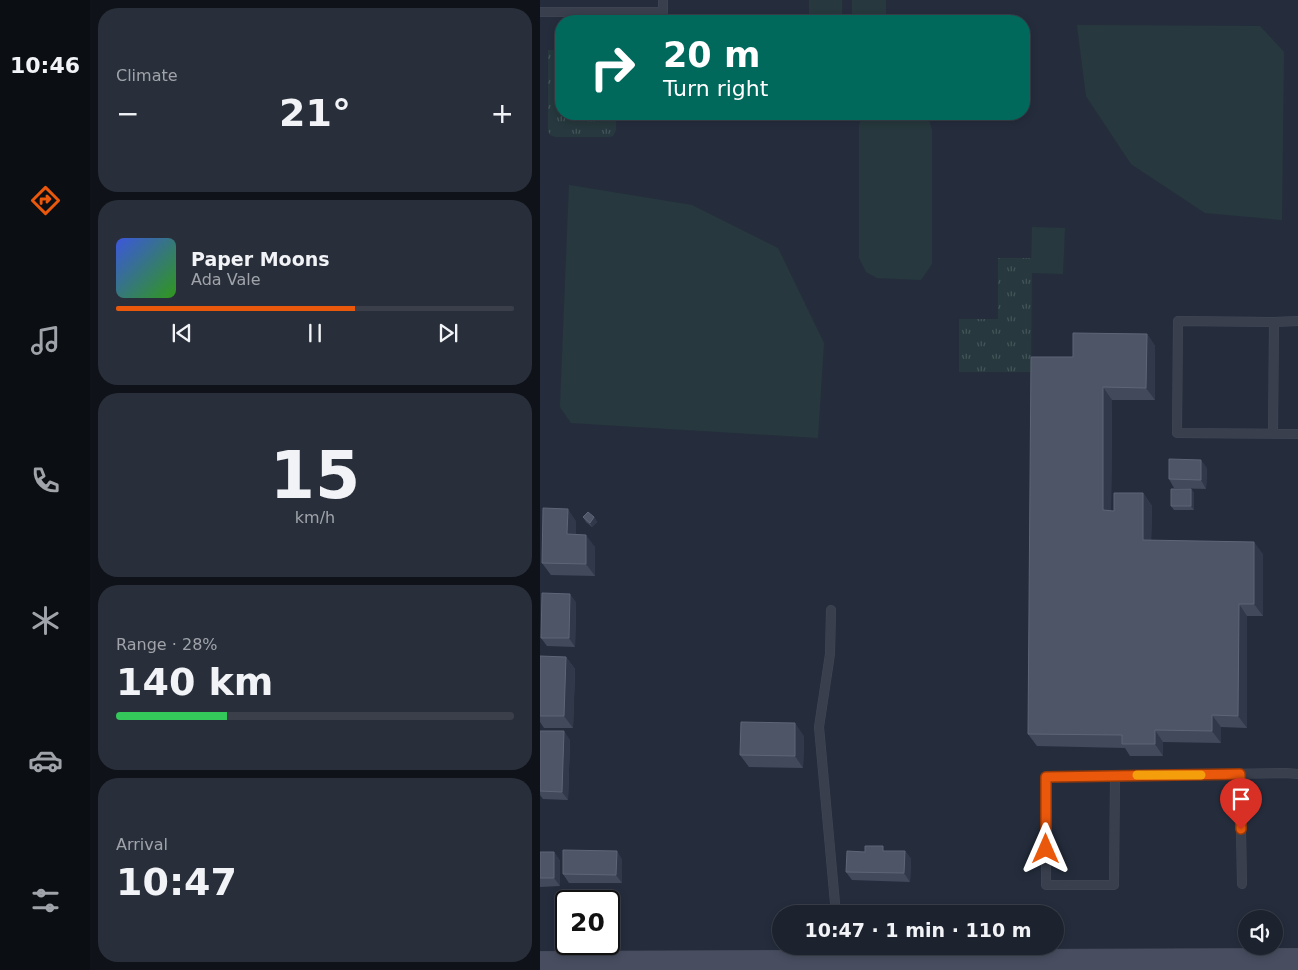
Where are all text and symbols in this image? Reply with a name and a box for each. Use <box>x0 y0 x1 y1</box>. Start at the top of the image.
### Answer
icon: right <box>580 35 645 100</box>
text: 20 m <box>663 35 760 75</box>
text: 10:46 <box>10 53 80 78</box>
text: Climate <box>116 66 178 85</box>
text: Turn right <box>663 76 768 101</box>
text: 21° <box>279 91 351 135</box>
text: − <box>116 97 139 130</box>
text: + <box>491 97 514 130</box>
icon: directions <box>28 183 63 218</box>
text: Paper Moons <box>191 248 330 270</box>
text: Ada Vale <box>191 270 261 289</box>
icon: previous <box>168 319 196 347</box>
icon: pause <box>301 319 329 347</box>
icon: next <box>434 319 462 347</box>
icon: music <box>28 323 63 358</box>
text: 15 <box>270 438 360 513</box>
icon: phone <box>28 463 63 498</box>
text: km/h <box>295 508 335 527</box>
icon: climate <box>28 603 63 638</box>
text: Range · 28% <box>116 635 218 654</box>
text: 140 km <box>116 660 273 704</box>
icon: car <box>28 743 63 778</box>
pin <box>1220 778 1262 829</box>
icon: arrive <box>1227 785 1255 813</box>
position arrow <box>1019 822 1071 874</box>
text: Arrival <box>116 835 168 854</box>
text: 10:47 <box>116 860 237 904</box>
icon: filters <box>28 883 63 918</box>
speed limit sign: 20 <box>555 890 620 955</box>
map controls <box>1238 910 1283 955</box>
button: sound <box>1238 910 1283 955</box>
text: 10:47 · 1 min · 110 m <box>804 919 1032 941</box>

